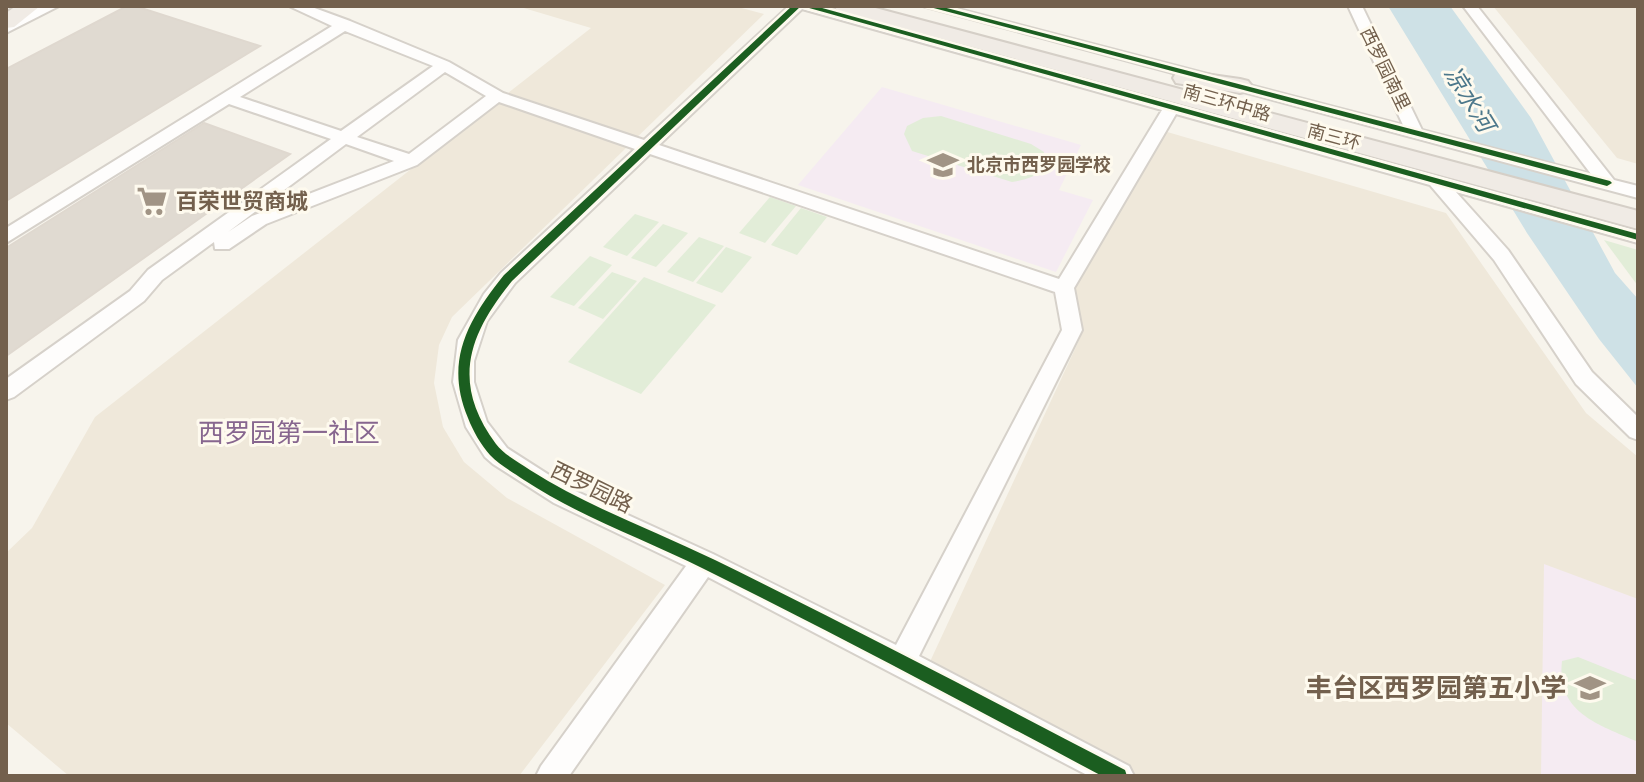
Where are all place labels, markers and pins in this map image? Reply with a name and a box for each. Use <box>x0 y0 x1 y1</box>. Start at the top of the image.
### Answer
school or university icon: 北京市西罗园学校 <box>926 148 960 182</box>
place label: 北京市西罗园学校 <box>967 154 1111 176</box>
supermarket icon: 百荣世贸商城 <box>135 184 169 218</box>
place label: 百荣世贸商城 <box>176 189 308 215</box>
school or university icon: 丰台区西罗园第五小学 <box>1573 671 1607 705</box>
place label: 丰台区西罗园第五小学 <box>1306 673 1566 704</box>

